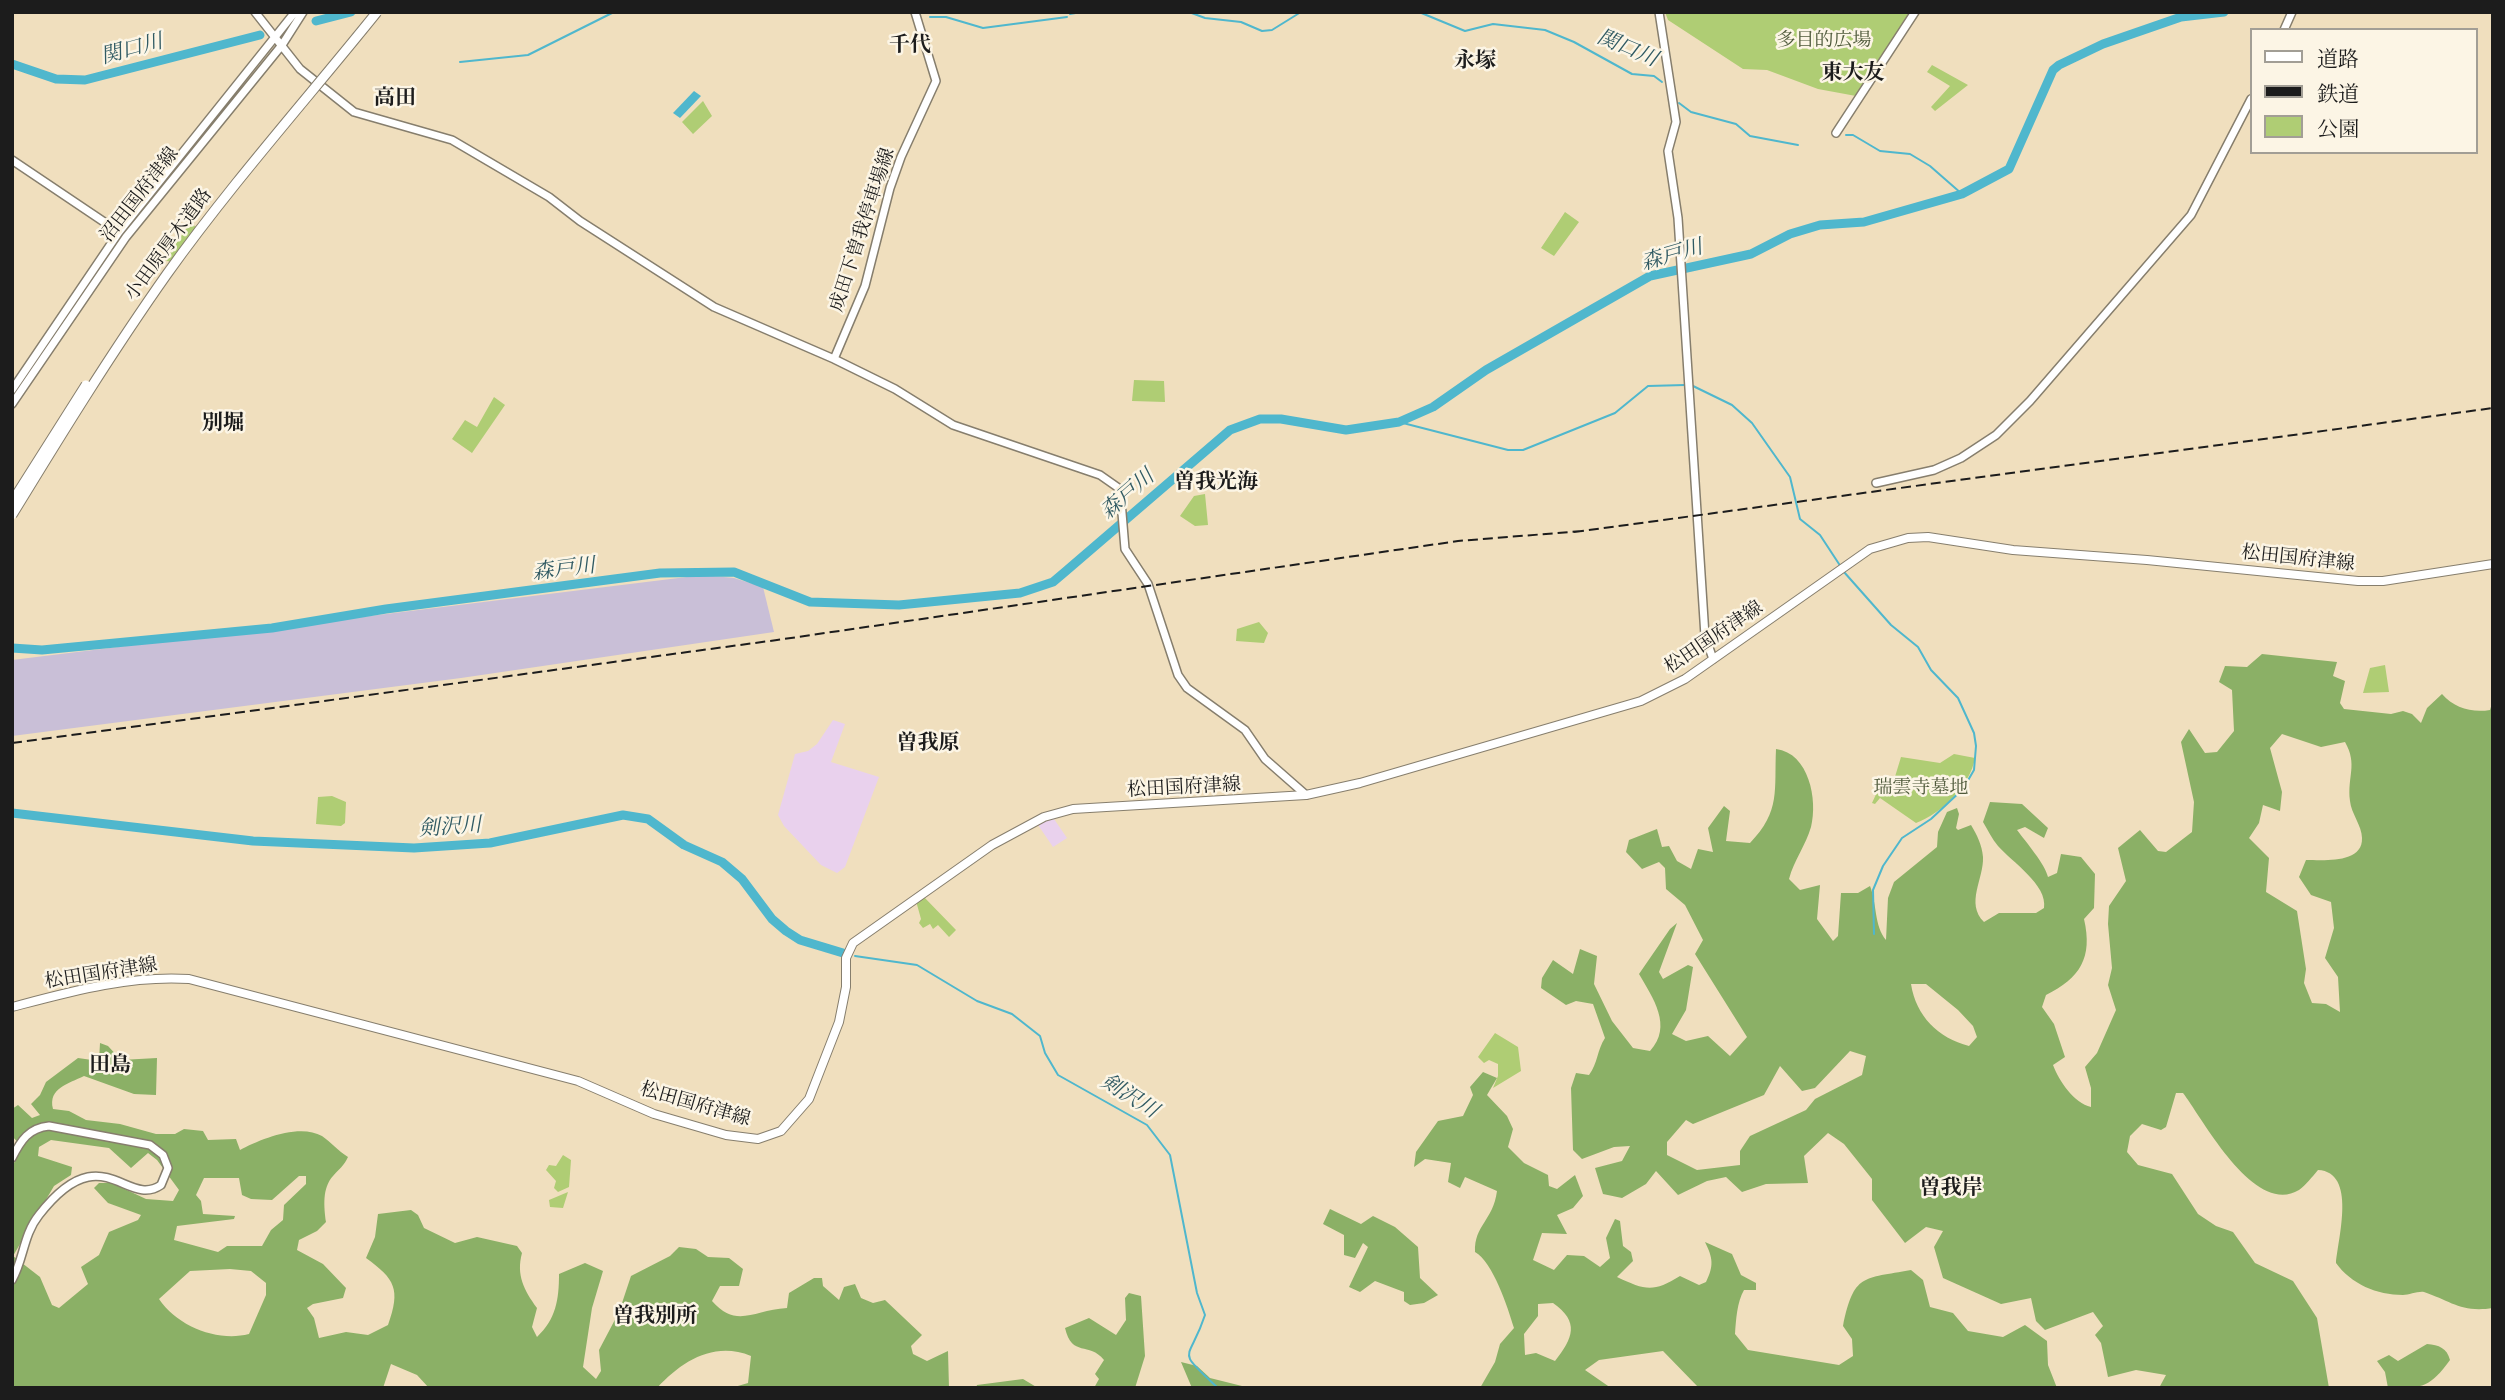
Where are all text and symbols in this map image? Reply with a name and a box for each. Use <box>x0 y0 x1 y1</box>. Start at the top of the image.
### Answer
water label: 関口川 <box>1593 25 1661 73</box>
legend <box>2250 28 2477 154</box>
water label: 関口川 <box>98 30 166 70</box>
park label: 多目的広場 <box>1777 30 1871 52</box>
district label: 千代 <box>889 33 931 59</box>
text: 道路 <box>2317 46 2359 72</box>
district label: 永塚 <box>1454 49 1496 75</box>
district label: 東大友 <box>1822 61 1884 87</box>
text: 鉄道 <box>2317 81 2359 107</box>
district label: 高田 <box>374 86 416 112</box>
text: 公園 <box>2317 116 2359 142</box>
street label: 沼田国府津線 <box>96 143 184 247</box>
street label: 成田下曽我停車場線 <box>826 145 900 315</box>
street label: 小田原厚木道路 <box>121 184 217 306</box>
water label: 森戸川 <box>1638 235 1706 277</box>
district label: 別堀 <box>202 411 244 437</box>
water label: 森戸川 <box>1096 465 1160 525</box>
district label: 曽我光海 <box>1174 470 1258 496</box>
street label: 松田国府津線 <box>2240 542 2356 576</box>
water label: 森戸川 <box>531 554 597 586</box>
street label: 松田国府津線 <box>1660 597 1768 679</box>
district label: 曽我原 <box>897 731 959 757</box>
street label: 松田国府津線 <box>1126 774 1242 802</box>
park label: 瑞雲寺墓地 <box>1874 777 1968 799</box>
water label: 剣沢川 <box>418 813 482 843</box>
street label: 松田国府津線 <box>43 954 159 994</box>
district label: 田島 <box>89 1053 131 1079</box>
water label: 剣沢川 <box>1096 1070 1162 1124</box>
street label: 松田国府津線 <box>637 1078 753 1132</box>
district label: 曽我岸 <box>1920 1176 1982 1202</box>
district label: 曽我別所 <box>613 1304 697 1330</box>

